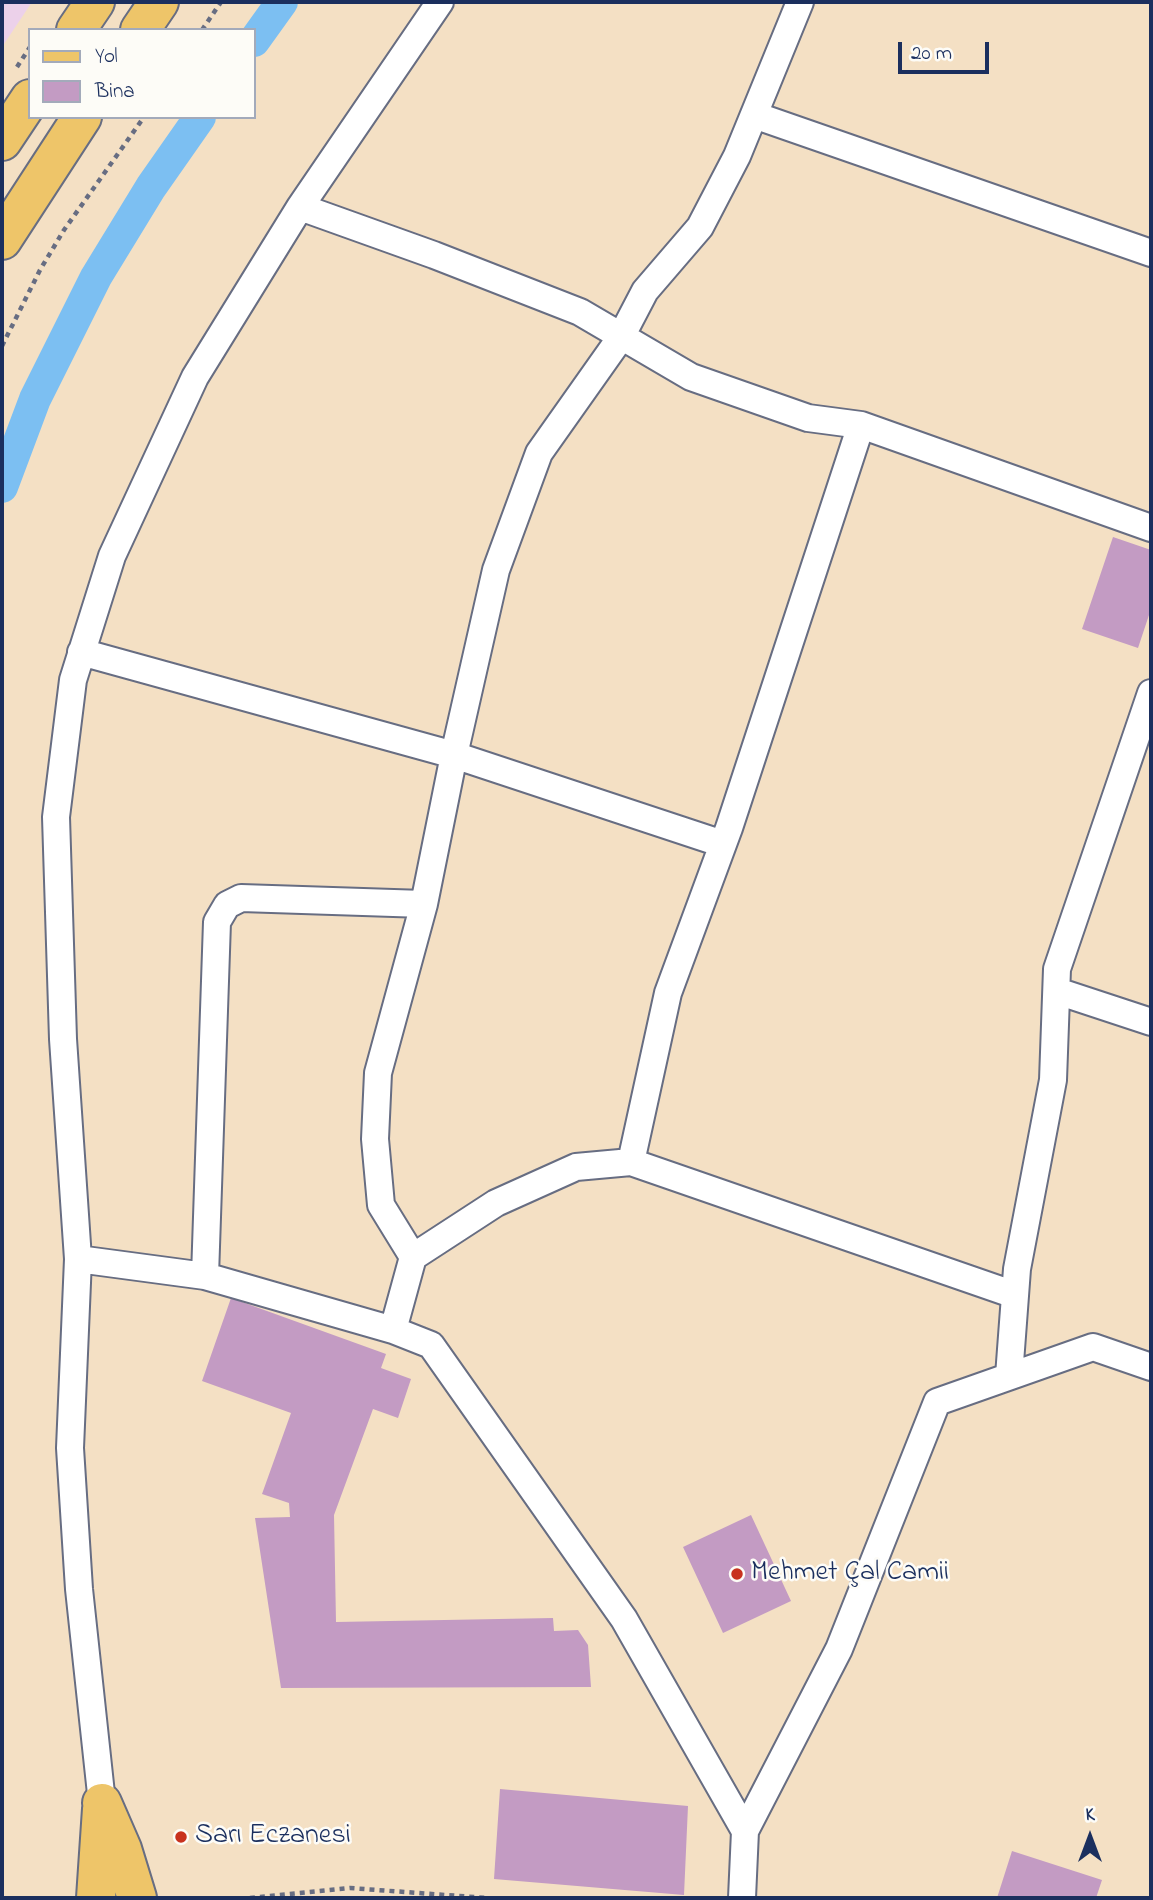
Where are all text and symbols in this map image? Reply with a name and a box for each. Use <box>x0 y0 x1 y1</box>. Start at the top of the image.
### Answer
legend <box>28 28 256 119</box>
scale bar <box>901 28 992 72</box>
text: 20 m <box>911 39 952 69</box>
text: Yol <box>95 42 118 72</box>
text: Bina <box>95 77 135 107</box>
place label: Mehmet Çal Camii <box>751 1557 949 1591</box>
marker: Mehmet Çal Camii <box>729 1566 745 1582</box>
north arrow <box>1055 1802 1125 1872</box>
text: K <box>1085 1802 1095 1829</box>
place label: Sarı Eczanesi <box>195 1820 351 1854</box>
marker: Sarı Eczanesi <box>173 1829 189 1845</box>

